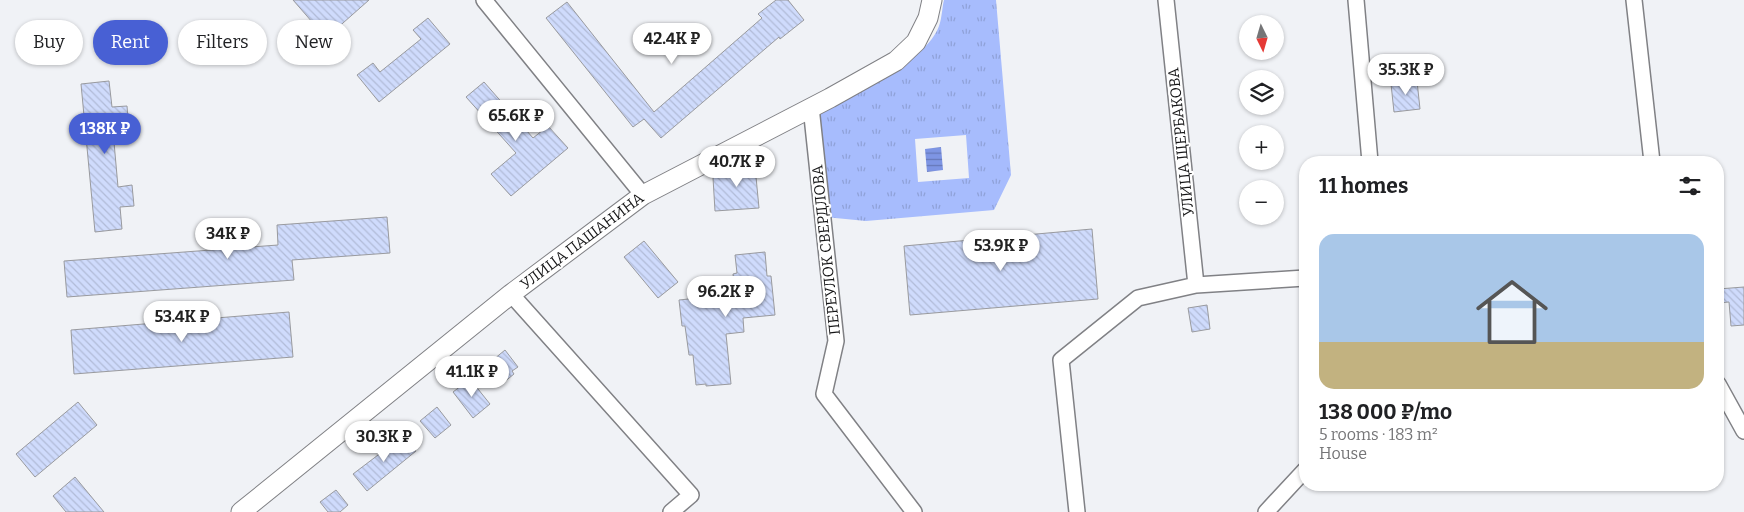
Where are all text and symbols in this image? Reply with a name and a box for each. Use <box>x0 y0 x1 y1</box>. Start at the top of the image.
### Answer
north arrow <box>1239 15 1284 60</box>
map controls <box>1239 15 1284 225</box>
chip: Buy <box>15 20 83 65</box>
chip: Rent <box>93 20 168 65</box>
chip: Filters <box>178 20 267 65</box>
chip: New <box>277 20 351 65</box>
pin: 42.4K ₽ <box>626 22 718 65</box>
text: 42.4K ₽ <box>644 29 700 48</box>
pin: 35.3K ₽ <box>1360 54 1452 96</box>
text: 35.3K ₽ <box>1378 60 1434 79</box>
street label: УЛИЦА ЩЕРБАКОВА <box>1164 66 1198 217</box>
button: layers <box>1239 70 1284 115</box>
pin: 65.6K ₽ <box>470 100 562 142</box>
text: 65.6K ₽ <box>488 106 544 125</box>
pin: 138K ₽ <box>64 112 146 155</box>
text: 138K ₽ <box>80 119 130 138</box>
button: + <box>1239 125 1284 170</box>
pin: 40.7K ₽ <box>691 146 783 188</box>
text: 40.7K ₽ <box>709 152 765 171</box>
street label: ПЕРЕУЛОК СВЕРДЛОВА <box>808 164 844 336</box>
icon: filters <box>1676 172 1704 200</box>
text: 11 homes <box>1319 173 1408 199</box>
button: − <box>1239 180 1284 225</box>
street label: УЛИЦА ПАШАНИНА <box>517 189 647 293</box>
pin: 34K ₽ <box>193 218 263 260</box>
text: 34K ₽ <box>206 224 250 243</box>
pin: 53.9K ₽ <box>955 230 1047 272</box>
text: 53.9K ₽ <box>974 236 1028 255</box>
icon: home <box>1467 267 1557 357</box>
pin: 96.2K ₽ <box>680 276 772 318</box>
text: 96.2K ₽ <box>698 282 754 301</box>
pin: 53.4K ₽ <box>136 300 228 343</box>
text: 53.4K ₽ <box>155 307 210 326</box>
pin: 41.1K ₽ <box>426 356 518 398</box>
text: 41.1K ₽ <box>446 362 498 381</box>
text: 138 000 ₽/mo <box>1319 399 1452 425</box>
pin: 30.3K ₽ <box>338 420 430 463</box>
text: 5 rooms · 183 m² <box>1319 425 1438 444</box>
text: 30.3K ₽ <box>356 427 412 446</box>
text: House <box>1319 444 1367 463</box>

